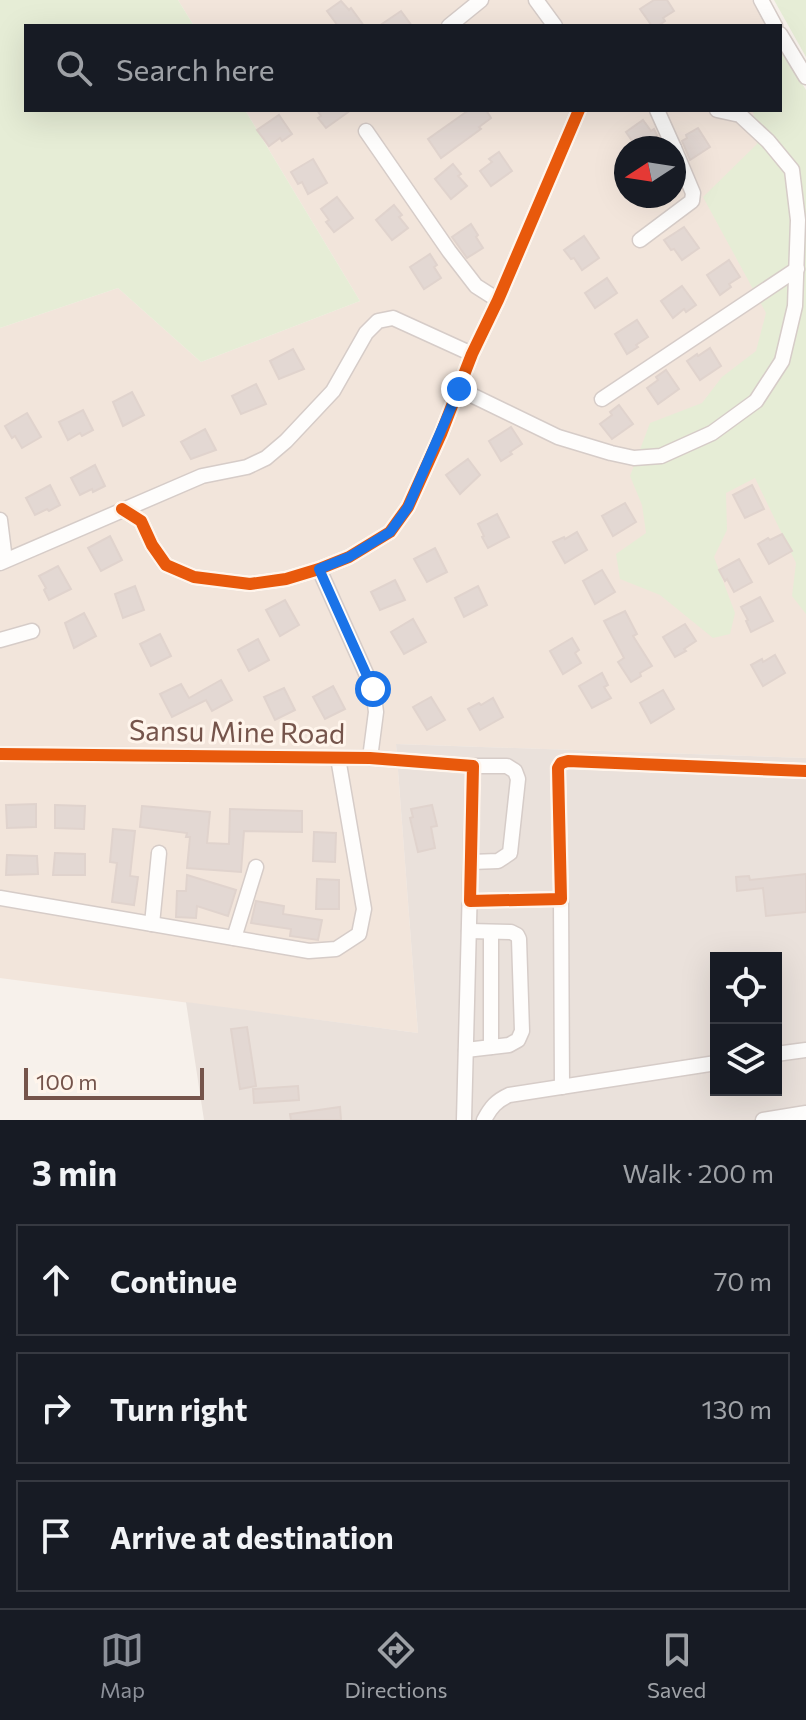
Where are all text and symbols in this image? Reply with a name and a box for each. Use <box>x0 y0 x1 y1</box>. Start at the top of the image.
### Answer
search box <box>24 24 782 112</box>
icon: search <box>52 46 96 90</box>
text: Search here <box>116 50 275 87</box>
north arrow <box>614 136 686 208</box>
route end <box>441 371 477 407</box>
route start <box>355 671 391 707</box>
street label: Sansu Mine Road <box>129 712 346 750</box>
map controls <box>710 952 782 1096</box>
button: locate <box>710 952 782 1024</box>
button: layers <box>710 1024 782 1096</box>
scale bar <box>24 1064 204 1100</box>
text: 100 m <box>36 1068 98 1095</box>
text: 3 min <box>32 1151 117 1193</box>
text: Walk · 200 m <box>623 1157 774 1188</box>
icon: ahead <box>34 1258 78 1302</box>
text: Continue <box>110 1262 237 1299</box>
text: 70 m <box>714 1265 772 1296</box>
icon: right <box>34 1386 78 1430</box>
text: Turn right <box>110 1390 247 1427</box>
text: 130 m <box>701 1393 772 1424</box>
icon: arrive <box>34 1514 78 1558</box>
text: Arrive at destination <box>110 1518 394 1555</box>
tab: Map <box>100 1628 145 1703</box>
tab: Directions <box>344 1628 448 1703</box>
tab: Saved <box>647 1628 706 1703</box>

